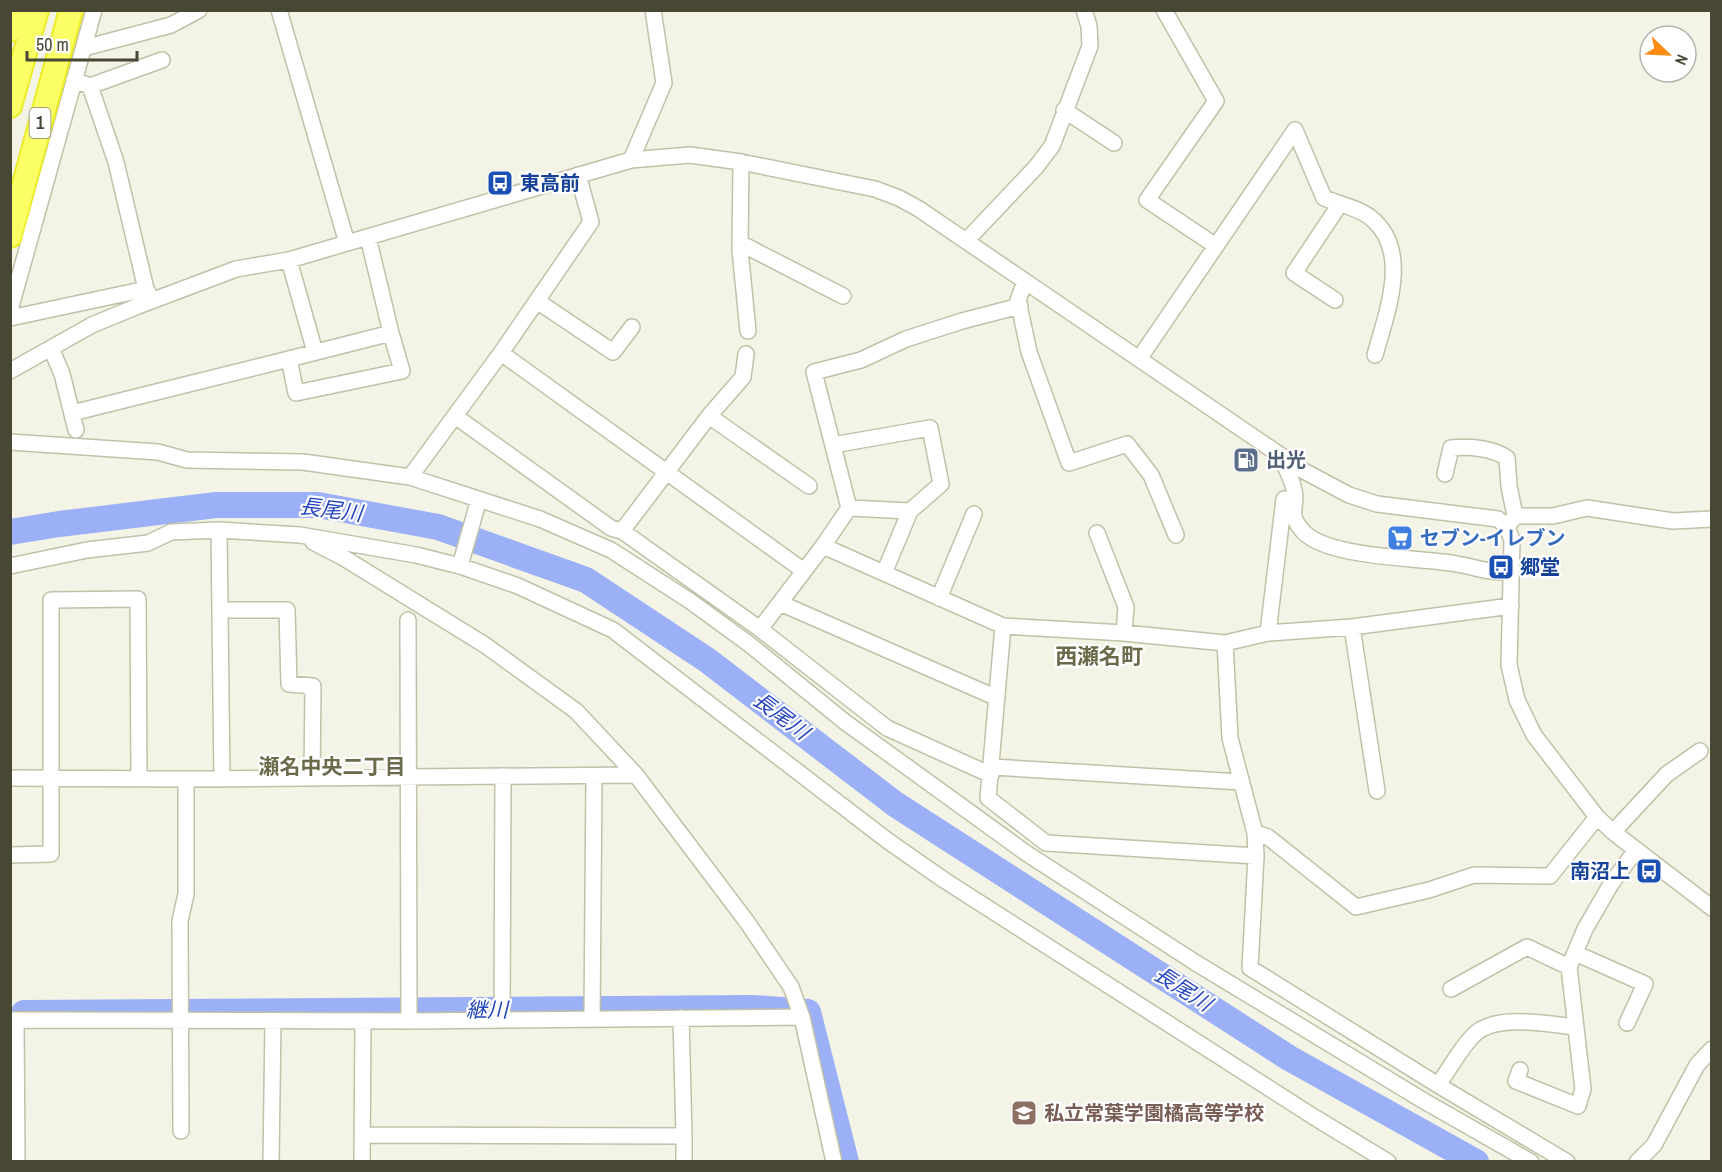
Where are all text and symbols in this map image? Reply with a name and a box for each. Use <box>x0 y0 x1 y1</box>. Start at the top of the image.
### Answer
scale bar <box>27 24 136 62</box>
north arrow <box>1638 24 1698 84</box>
text: 50 m <box>36 32 69 57</box>
text: N <box>1670 51 1694 69</box>
road number: 1 <box>30 108 51 138</box>
bus stop icon: 東高前 <box>485 168 515 198</box>
place label: 東高前 <box>520 169 580 196</box>
fuel station icon: 出光 <box>1231 445 1261 475</box>
place label: 出光 <box>1266 446 1306 473</box>
water label: 長尾川 <box>298 491 366 528</box>
supermarket icon: セブン-イレブン <box>1385 523 1415 553</box>
place label: セブン-イレブン <box>1420 524 1565 551</box>
bus stop icon: 郷堂 <box>1486 552 1516 582</box>
place label: 郷堂 <box>1520 553 1560 580</box>
district label: 西瀬名町 <box>1055 641 1143 671</box>
water label: 長尾川 <box>747 685 817 747</box>
district label: 瀬名中央二丁目 <box>259 752 406 781</box>
bus stop icon: 南沼上 <box>1634 856 1664 886</box>
place label: 南沼上 <box>1570 857 1630 884</box>
water label: 長尾川 <box>1149 959 1219 1019</box>
water label: 継川 <box>466 995 510 1024</box>
school or university icon: 私立常葉学園橘高等学校 <box>1009 1098 1039 1128</box>
place label: 私立常葉学園橘高等学校 <box>1044 1099 1264 1126</box>

